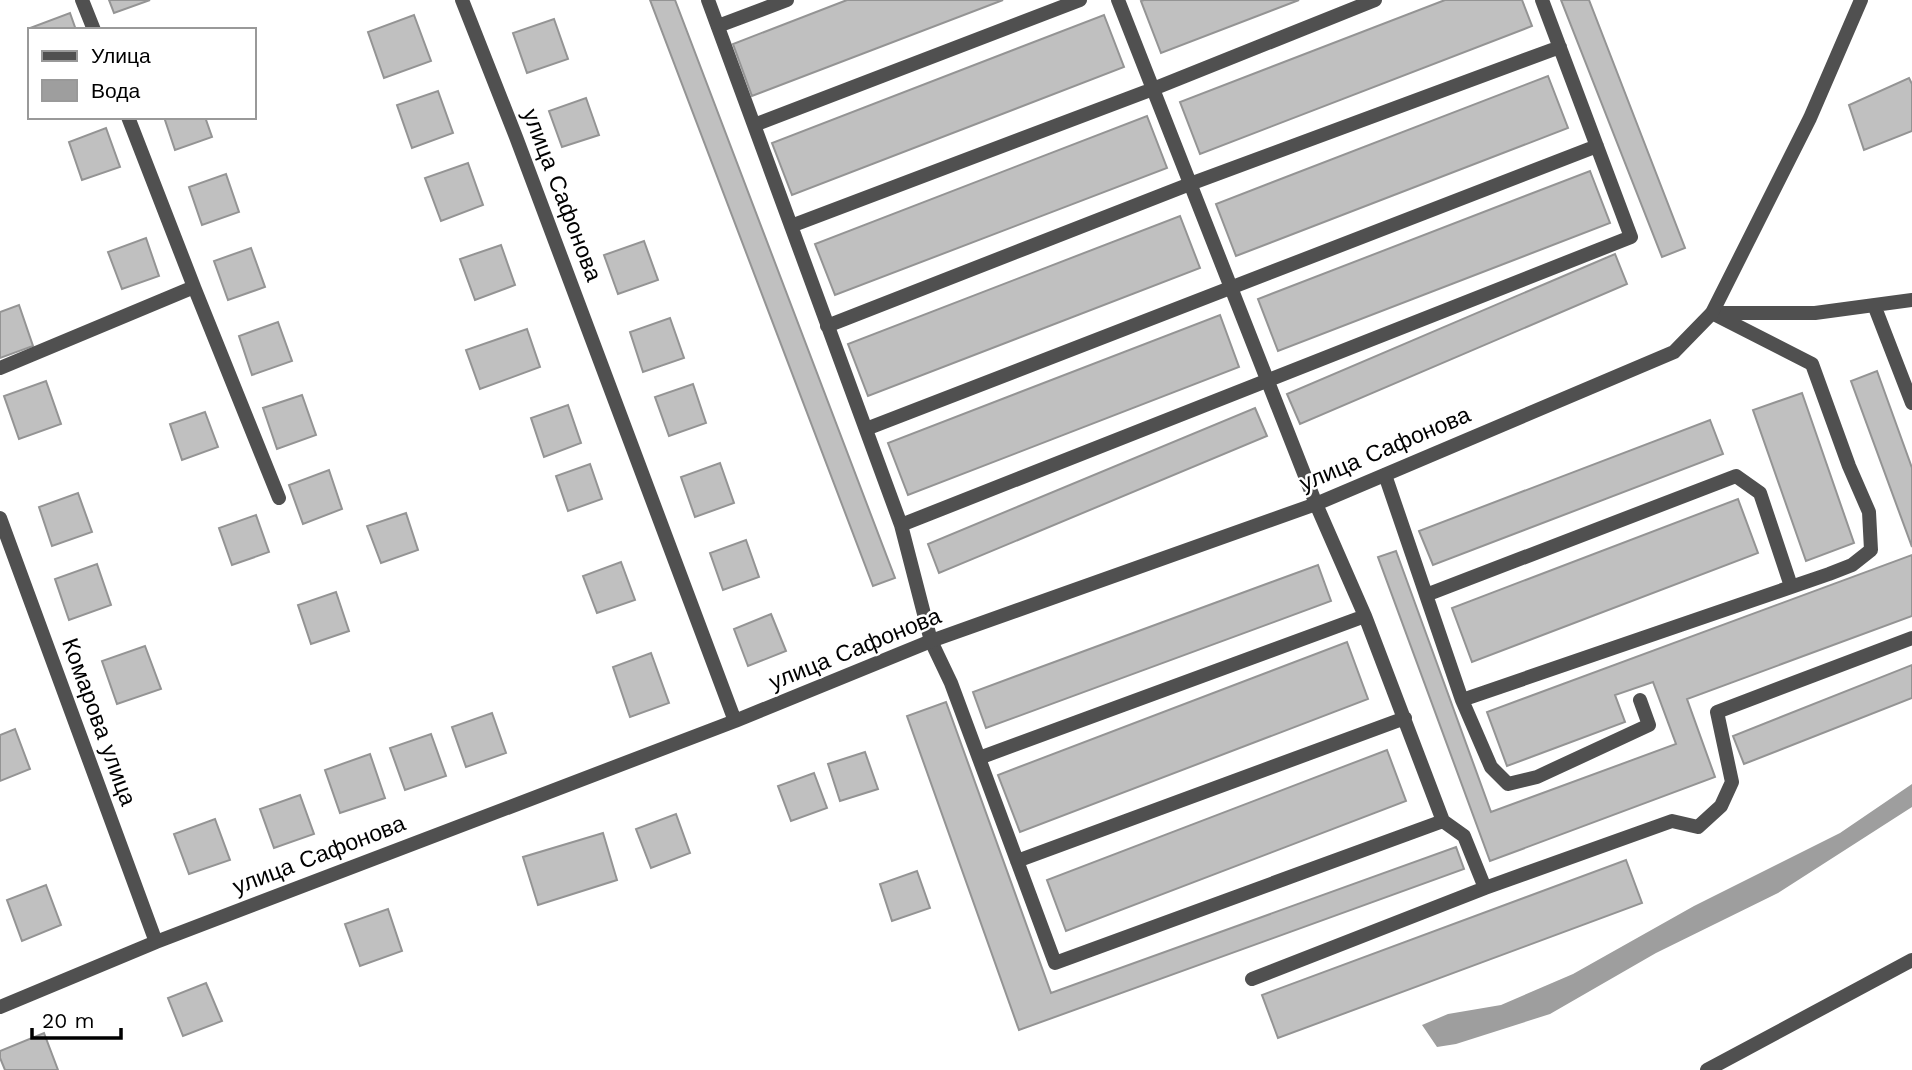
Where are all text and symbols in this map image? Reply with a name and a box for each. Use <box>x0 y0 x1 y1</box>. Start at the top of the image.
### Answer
legend <box>28 28 256 119</box>
text: Улица <box>91 43 151 68</box>
text: Вода <box>91 78 140 103</box>
street label: улица Сафонова <box>517 105 607 285</box>
street label: улица Сафонова <box>1296 401 1475 497</box>
street label: улица Сафонова <box>765 602 945 696</box>
street label: Комарова улица <box>56 635 142 810</box>
street label: улица Сафонова <box>229 810 409 900</box>
scale bar <box>32 996 121 1040</box>
text: 20 m <box>42 1008 94 1033</box>

